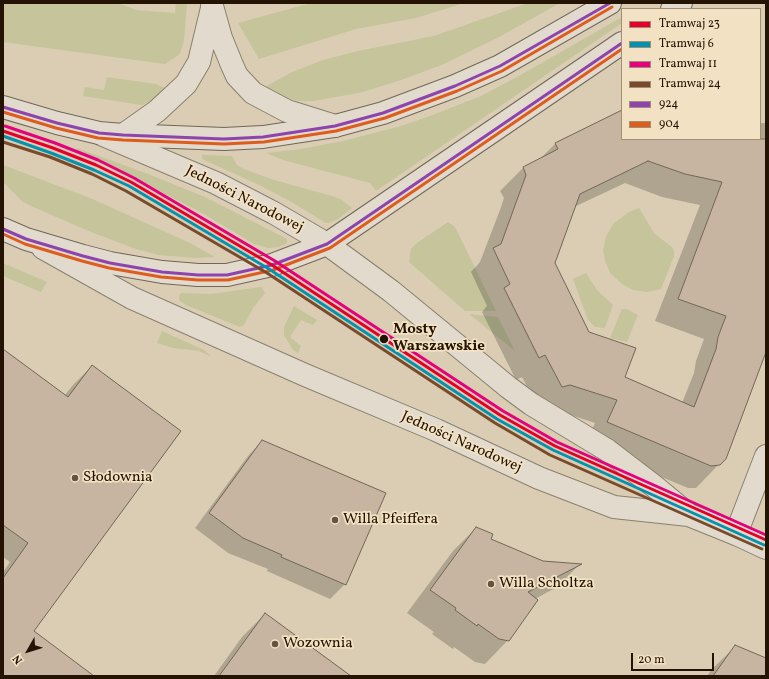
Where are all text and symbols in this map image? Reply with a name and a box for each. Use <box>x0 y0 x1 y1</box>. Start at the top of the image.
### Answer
legend <box>621 8 761 140</box>
text: Tramwaj 23 <box>659 16 720 32</box>
text: Tramwaj 6 <box>659 36 714 52</box>
text: Tramwaj 11 <box>659 56 717 72</box>
text: Tramwaj 24 <box>659 76 721 92</box>
text: 924 <box>659 96 678 112</box>
text: 904 <box>659 116 680 132</box>
street label: Jedności Narodowej <box>182 162 306 238</box>
place label: Mosty Warszawskie <box>393 321 485 356</box>
marker: Mosty Warszawskie <box>378 333 390 345</box>
street label: Jedności Narodowej <box>398 408 524 478</box>
place label: Słodownia <box>83 469 153 487</box>
marker: Słodownia <box>70 473 80 483</box>
place label: Willa Pfeiffera <box>343 511 438 529</box>
marker: Willa Pfeiffera <box>330 515 340 525</box>
place label: Willa Scholtza <box>499 575 594 593</box>
marker: Willa Scholtza <box>486 579 496 589</box>
north arrow <box>8 631 48 671</box>
place label: Wozownia <box>283 635 353 653</box>
marker: Wozownia <box>270 639 280 649</box>
scale bar <box>633 645 716 671</box>
text: N <box>10 651 27 667</box>
text: 20 m <box>638 652 665 668</box>

